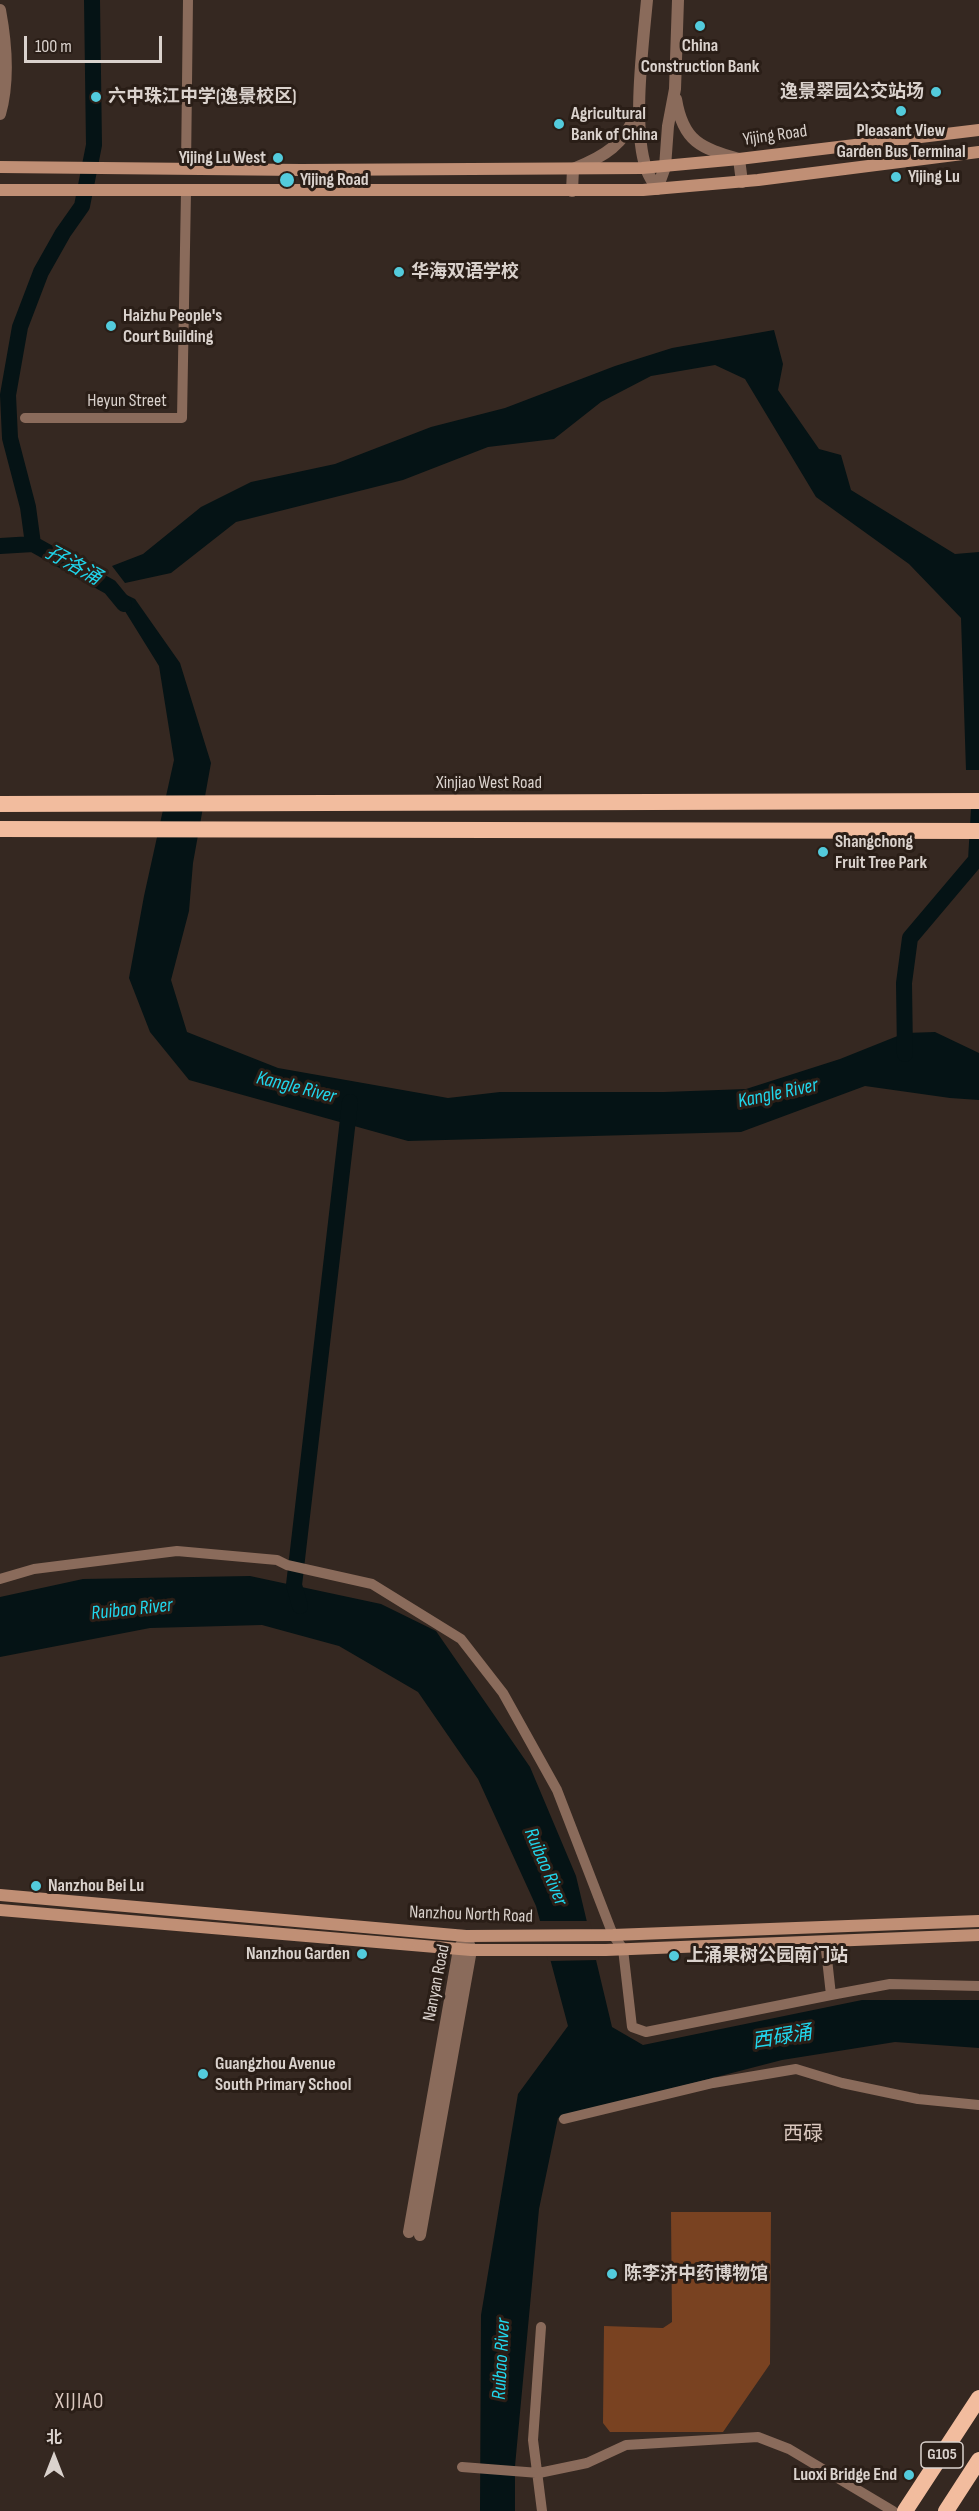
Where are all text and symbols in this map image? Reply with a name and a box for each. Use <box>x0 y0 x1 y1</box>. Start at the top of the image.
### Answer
marker: China Construction Bank <box>693 19 707 33</box>
scale bar <box>27 24 165 62</box>
place label: China Construction Bank <box>641 35 759 78</box>
text: 100 m <box>35 36 72 57</box>
place label: 逸景翠园公交站场 <box>780 81 924 103</box>
marker: 逸景翠园公交站场 <box>929 85 943 99</box>
place label: 六中珠江中学(逸景校区) <box>108 86 296 108</box>
marker: 六中珠江中学(逸景校区) <box>89 90 103 104</box>
place label: Agricultural Bank of China <box>571 103 658 146</box>
marker: Pleasant View Garden Bus Terminal <box>894 104 908 118</box>
marker: Agricultural Bank of China <box>552 117 566 131</box>
place label: Pleasant View Garden Bus Terminal <box>836 120 966 162</box>
street label: Yijing Road <box>742 121 808 151</box>
place label: Yijing Lu West <box>179 147 266 169</box>
marker: Yijing Lu West <box>271 151 285 165</box>
place label: Yijing Lu <box>908 166 960 188</box>
place label: Yijing Road <box>300 169 369 191</box>
marker: Yijing Lu <box>889 170 903 184</box>
marker: Yijing Road <box>278 171 296 189</box>
place label: 华海双语学校 <box>411 261 519 283</box>
marker: 华海双语学校 <box>392 265 406 279</box>
place label: Haizhu People's Court Building <box>123 305 222 348</box>
marker: Haizhu People's Court Building <box>104 319 118 333</box>
street label: Heyun Street <box>87 390 167 412</box>
water label: 孖洛涌 <box>41 541 105 591</box>
street label: Xinjiao West Road <box>436 772 542 794</box>
place label: Shangchong Fruit Tree Park <box>835 831 927 874</box>
marker: Shangchong Fruit Tree Park <box>816 845 830 859</box>
water label: Kangle River <box>254 1067 338 1109</box>
water label: Kangle River <box>736 1074 820 1114</box>
water label: Ruibao River <box>90 1594 174 1626</box>
water label: Ruibao River <box>518 1825 572 1909</box>
place label: Nanzhou Bei Lu <box>48 1875 144 1897</box>
marker: Nanzhou Bei Lu <box>29 1879 43 1893</box>
street label: Nanzhou North Road <box>409 1902 533 1928</box>
place label: Nanzhou Garden <box>246 1943 350 1965</box>
street label: Nanyan Road <box>419 1943 455 2023</box>
place label: 上涌果树公园南门站 <box>686 1945 848 1967</box>
marker: Nanzhou Garden <box>355 1947 369 1961</box>
marker: 上涌果树公园南门站 <box>667 1949 681 1963</box>
water label: 西碌涌 <box>750 2021 814 2055</box>
place label: Guangzhou Avenue South Primary School <box>215 2053 351 2096</box>
marker: Guangzhou Avenue South Primary School <box>196 2067 210 2081</box>
district label: 西碌 <box>783 2123 823 2147</box>
place label: 陈李济中药博物馆 <box>624 2263 768 2285</box>
marker: 陈李济中药博物馆 <box>605 2267 619 2281</box>
water label: Ruibao River <box>488 2318 516 2400</box>
district label: XIJIAO <box>55 2390 105 2416</box>
north arrow <box>24 2427 84 2487</box>
text: 北 <box>46 2429 62 2448</box>
road number: G105 <box>921 2442 963 2468</box>
place label: Luoxi Bridge End <box>793 2464 897 2486</box>
marker: Luoxi Bridge End <box>902 2468 916 2482</box>

